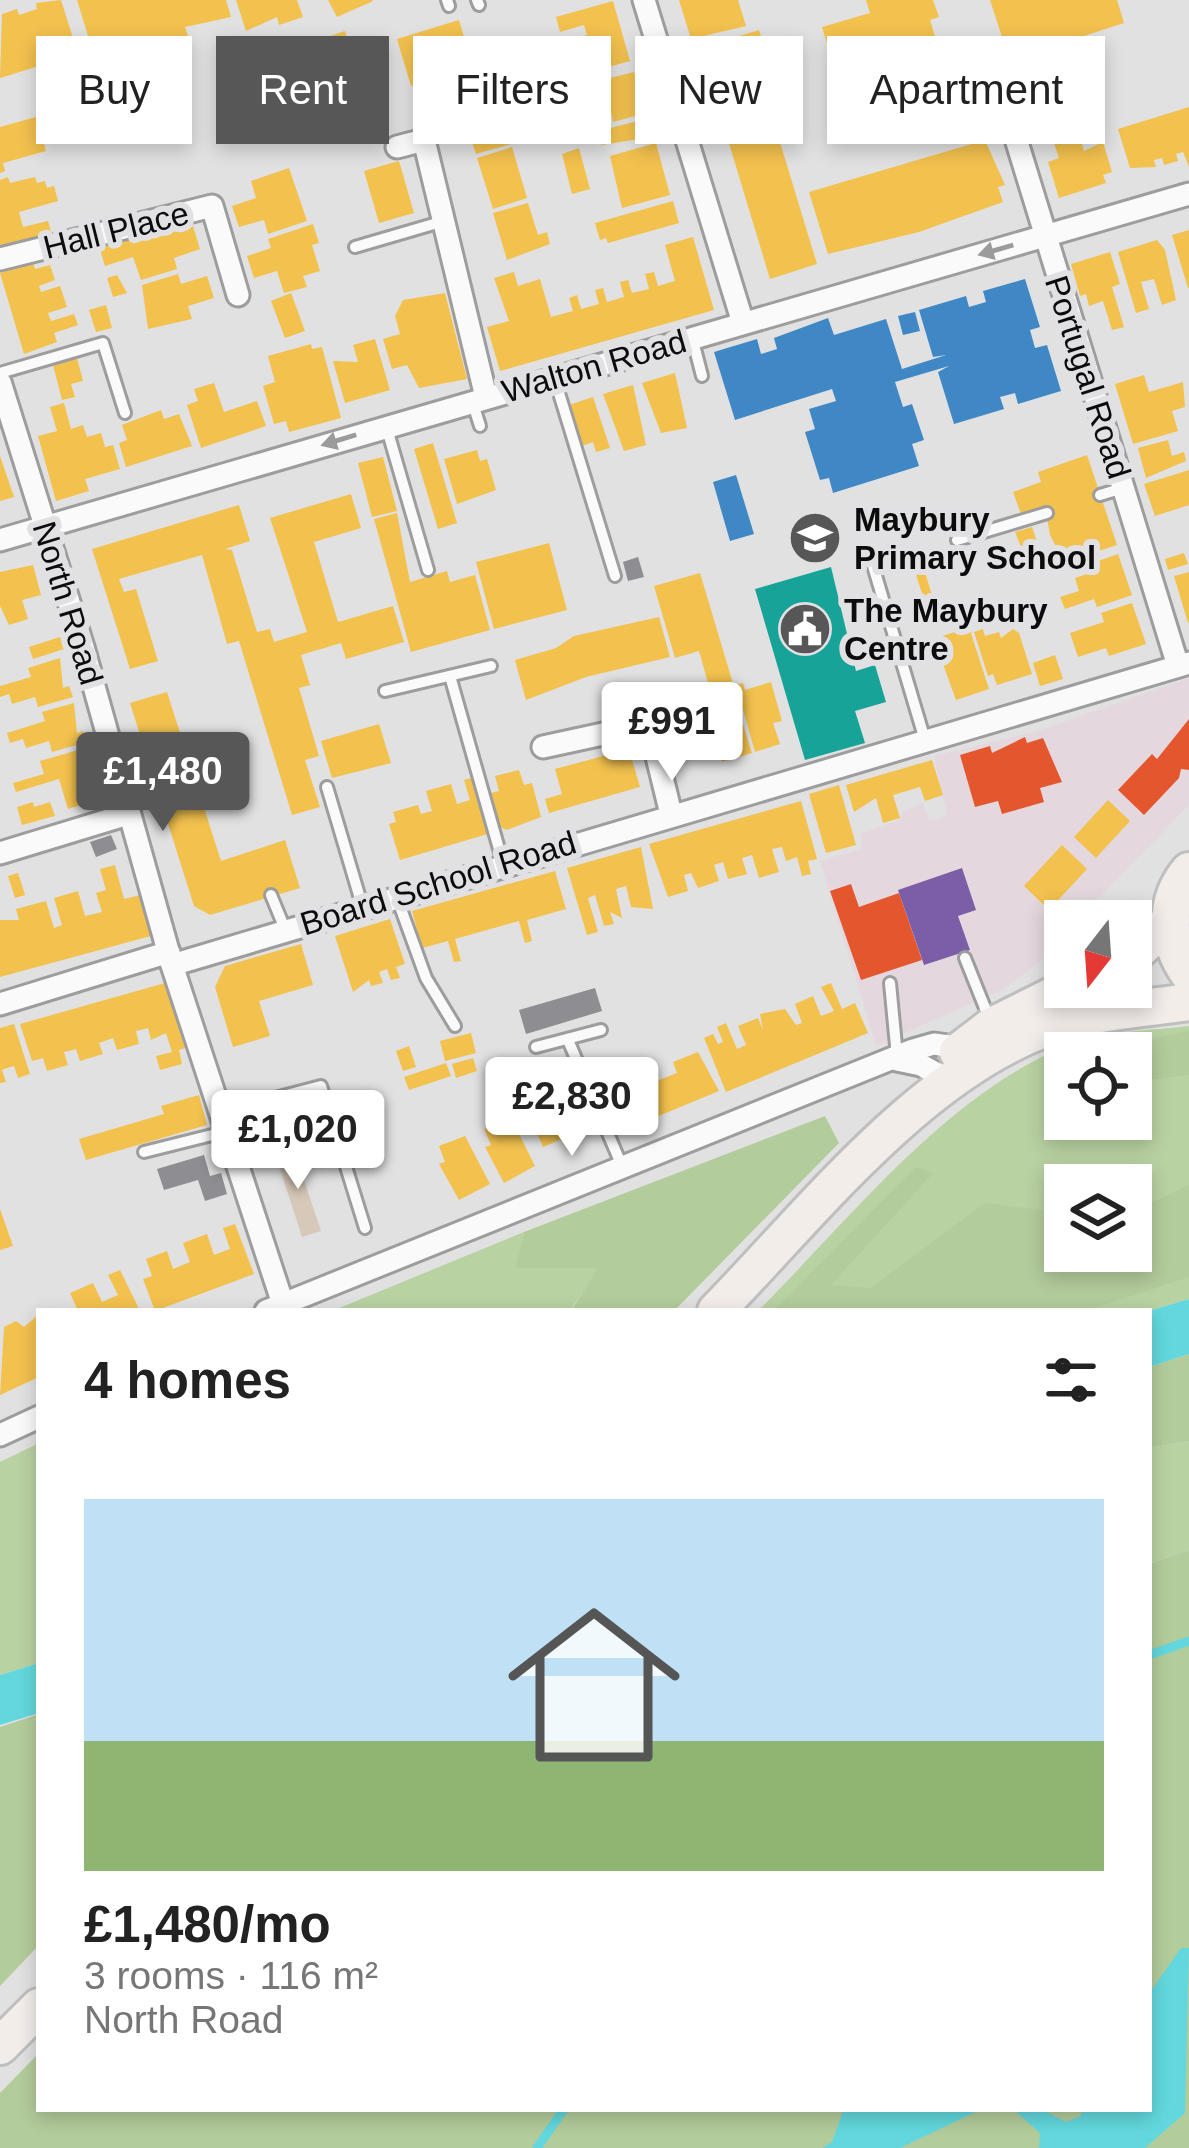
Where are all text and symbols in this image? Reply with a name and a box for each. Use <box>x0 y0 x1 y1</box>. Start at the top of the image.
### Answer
chip: Buy <box>36 36 192 144</box>
chip: Rent <box>216 36 389 144</box>
chip: Filters <box>413 36 611 144</box>
chip: New <box>635 36 803 144</box>
chip: Apartment <box>827 36 1105 144</box>
street label: Hall Place <box>39 194 193 266</box>
one-way arrow <box>977 242 1014 261</box>
street label: Portugal Road <box>1038 271 1138 483</box>
street label: Walton Road <box>498 322 690 410</box>
one-way arrow <box>320 432 357 450</box>
place label: Maybury Primary School <box>854 501 1096 576</box>
school or university icon: Maybury Primary School <box>787 510 843 566</box>
street label: North Road <box>26 517 110 689</box>
place label: The Maybury Centre <box>844 592 1048 667</box>
public building icon: The Maybury Centre <box>777 601 833 657</box>
pin: £991 <box>601 682 743 784</box>
text: £991 <box>629 699 715 742</box>
pin: £1,480 <box>65 732 261 834</box>
text: £1,480 <box>103 749 223 792</box>
street label: Board School Road <box>296 823 580 943</box>
north arrow <box>1044 900 1152 1008</box>
map controls <box>1044 900 1152 1272</box>
button: locate <box>1044 1032 1152 1140</box>
pin: £2,830 <box>474 1057 670 1159</box>
text: £2,830 <box>512 1074 632 1117</box>
pin: £1,020 <box>200 1090 396 1192</box>
text: £1,020 <box>238 1107 358 1150</box>
button: layers <box>1044 1164 1152 1272</box>
icon: filters <box>1038 1347 1104 1413</box>
text: 4 homes <box>84 1352 291 1409</box>
icon: home <box>486 1577 702 1793</box>
text: £1,480/mo <box>84 1896 331 1953</box>
text: 3 rooms · 116 m² <box>84 1954 378 1997</box>
text: North Road <box>84 1998 283 2041</box>

